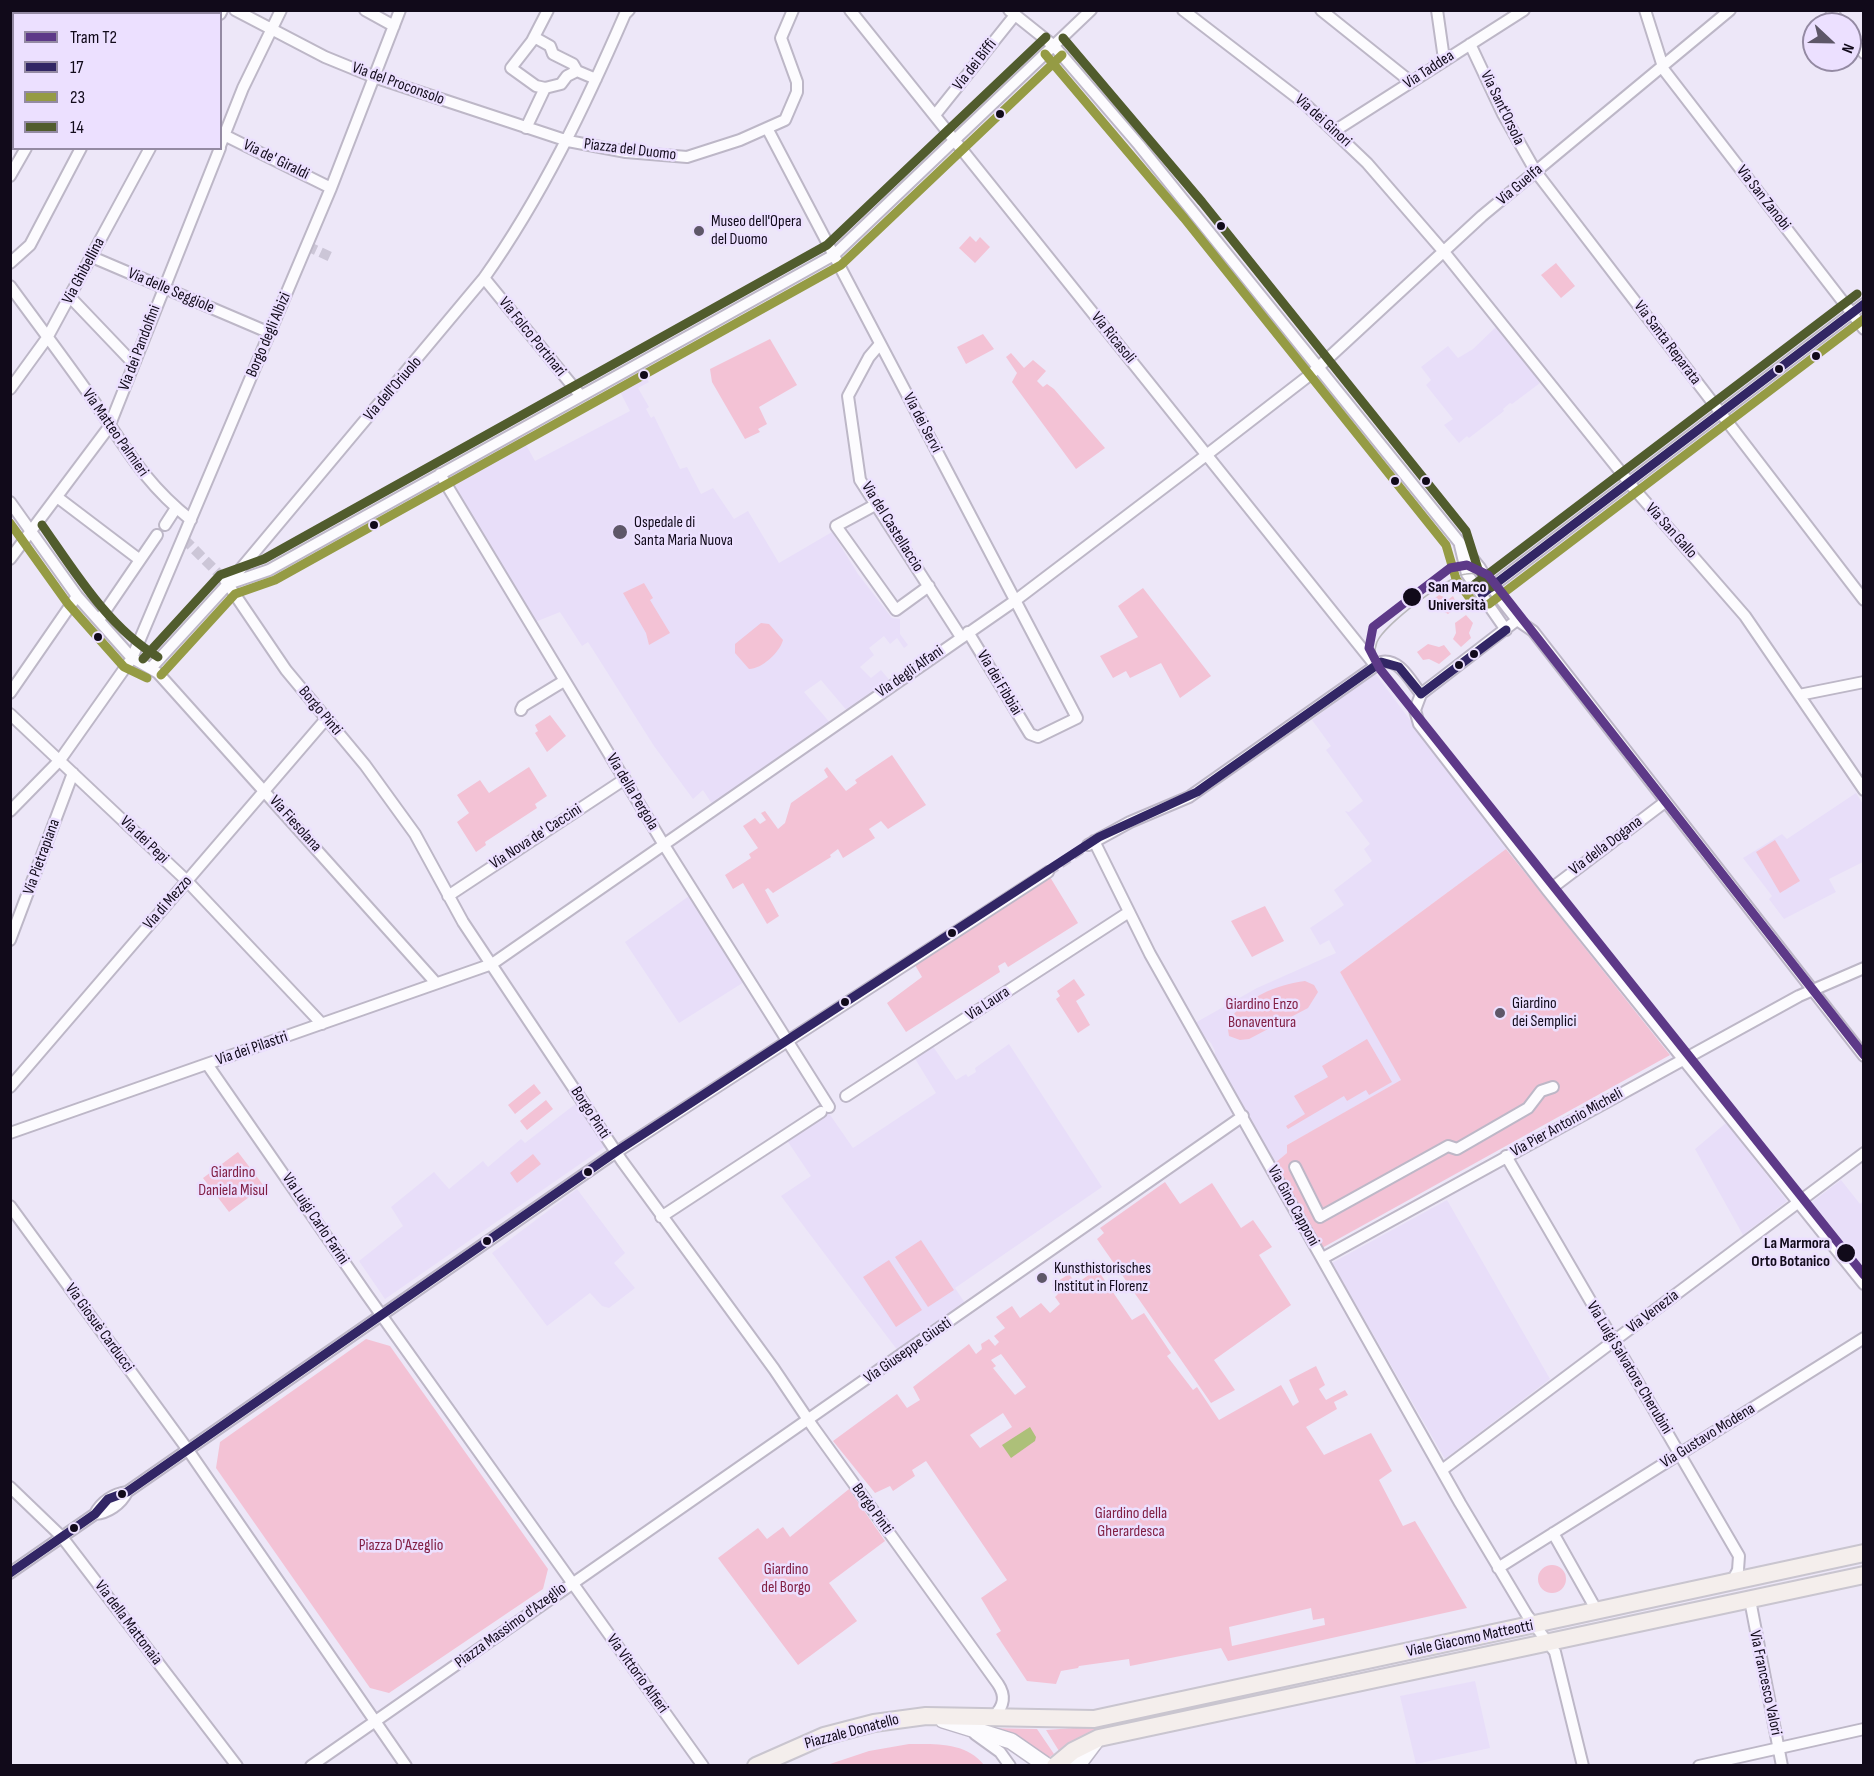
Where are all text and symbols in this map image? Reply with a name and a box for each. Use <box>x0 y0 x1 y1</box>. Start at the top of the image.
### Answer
legend <box>12 12 222 150</box>
north arrow <box>1802 12 1862 72</box>
text: Tram T2 <box>70 27 117 48</box>
street label: Via dei Biffi <box>949 36 1001 94</box>
text: N <box>1837 41 1858 56</box>
street label: Via Taddea <box>1400 47 1458 93</box>
text: 17 <box>70 57 83 78</box>
street label: Via del Proconsolo <box>349 58 447 110</box>
street label: Via Sant'Orsola <box>1476 68 1528 148</box>
text: 23 <box>70 87 85 108</box>
street label: Via dei Ginori <box>1291 91 1355 151</box>
unlabelled marker <box>994 108 1006 120</box>
text: 14 <box>70 117 84 138</box>
street label: Piazza del Duomo <box>583 135 677 165</box>
street label: Via de' Giraldi <box>240 136 312 184</box>
street label: Via Guelfa <box>1493 160 1547 210</box>
street label: Via San Zanobi <box>1732 162 1794 234</box>
place label: Museo dell'Opera del Duomo <box>711 212 802 250</box>
unlabelled marker <box>1215 220 1227 232</box>
marker: Museo dell'Opera del Duomo <box>692 224 706 238</box>
street label: Via Ghibellina <box>59 235 109 307</box>
street label: Via delle Seggiole <box>125 264 217 318</box>
street label: Borgo degli Albizi <box>243 290 295 380</box>
street label: Via Folco Portinari <box>494 293 570 381</box>
street label: Via Santa Reparata <box>1629 297 1705 389</box>
street label: Via dei Pandolfini <box>115 302 165 394</box>
street label: Via Ricasoli <box>1087 309 1139 367</box>
unlabelled marker <box>1810 350 1822 362</box>
street label: Via dell'Oriuolo <box>360 353 426 425</box>
unlabelled marker <box>1773 363 1785 375</box>
unlabelled marker <box>638 369 650 381</box>
street label: Via Matteo Palmieri <box>78 385 152 481</box>
street label: Via dei Servi <box>898 390 946 456</box>
unlabelled marker <box>1389 475 1401 487</box>
unlabelled marker <box>1420 475 1432 487</box>
street label: Via del Castellaccio <box>857 478 927 576</box>
street label: Via San Gallo <box>1641 499 1701 563</box>
place label: Ospedale di Santa Maria Nuova <box>634 513 733 551</box>
unlabelled marker <box>368 519 380 531</box>
marker: Ospedale di Santa Maria Nuova <box>611 523 629 541</box>
place label: San Marco Università <box>1428 578 1486 616</box>
marker: San Marco Università <box>1401 586 1423 608</box>
unlabelled marker <box>92 631 104 643</box>
street label: Via degli Alfani <box>873 642 947 702</box>
street label: Via dei Fibbiai <box>972 647 1026 719</box>
unlabelled marker <box>1468 648 1480 660</box>
unlabelled marker <box>1453 659 1465 671</box>
street label: Borgo Pinti <box>294 683 346 739</box>
street label: Via della Pergola <box>602 750 662 834</box>
street label: Via Fiesolana <box>265 792 325 856</box>
street label: Via Nova de' Caccini <box>487 800 585 874</box>
street label: Via dei Pepi <box>116 812 172 868</box>
street label: Via della Dogana <box>1566 812 1646 880</box>
street label: Via Pietrapiana <box>19 817 65 897</box>
street label: Via di Mezzo <box>139 872 197 934</box>
unlabelled marker <box>946 927 958 939</box>
street label: Via Laura <box>963 983 1013 1025</box>
place label: Giardino dei Semplici <box>1512 994 1576 1032</box>
park label: Giardino Enzo Bonaventura <box>1226 995 1298 1033</box>
unlabelled marker <box>839 996 851 1008</box>
marker: Giardino dei Semplici <box>1493 1006 1507 1020</box>
street label: Via dei Pilastri <box>214 1028 290 1070</box>
street label: Borgo Pinti <box>566 1083 614 1143</box>
street label: Via Pier Antonio Micheli <box>1508 1084 1626 1162</box>
street label: Via Gino Capponi <box>1263 1162 1323 1250</box>
park label: Giardino Daniela Misul <box>198 1163 268 1201</box>
unlabelled marker <box>582 1166 594 1178</box>
street label: Via Luigi Carlo Farini <box>277 1170 353 1268</box>
place label: La Marmora Orto Botanico <box>1751 1234 1830 1272</box>
unlabelled marker <box>481 1235 493 1247</box>
marker: La Marmora Orto Botanico <box>1835 1242 1857 1264</box>
place label: Kunsthistorisches Institut in Florenz <box>1054 1259 1151 1297</box>
marker: Kunsthistorisches Institut in Florenz <box>1035 1271 1049 1285</box>
street label: Via Giosuè Carducci <box>60 1280 138 1376</box>
street label: Via Venezia <box>1623 1286 1683 1338</box>
street label: Via Luigi Salvatore Cherubini <box>1582 1298 1676 1438</box>
street label: Via Giuseppe Giusti <box>861 1314 955 1388</box>
street label: Via Gustavo Modena <box>1657 1399 1759 1473</box>
street label: Borgo Pinti <box>847 1480 897 1538</box>
unlabelled marker <box>116 1488 128 1500</box>
park label: Giardino della Gherardesca <box>1095 1504 1167 1542</box>
unlabelled marker <box>68 1522 80 1534</box>
park label: Piazza D'Azeglio <box>359 1536 443 1556</box>
park label: Giardino del Borgo <box>761 1560 811 1598</box>
street label: Via della Mattonaia <box>90 1577 166 1669</box>
street label: Piazza Massimo d'Azeglio <box>452 1579 570 1673</box>
street label: Viale Giacomo Matteotti <box>1405 1616 1535 1662</box>
street label: Via Francesco Valori <box>1745 1629 1785 1737</box>
street label: Via Vittorio Alfieri <box>602 1631 672 1717</box>
street label: Piazzale Donatello <box>803 1710 901 1754</box>

